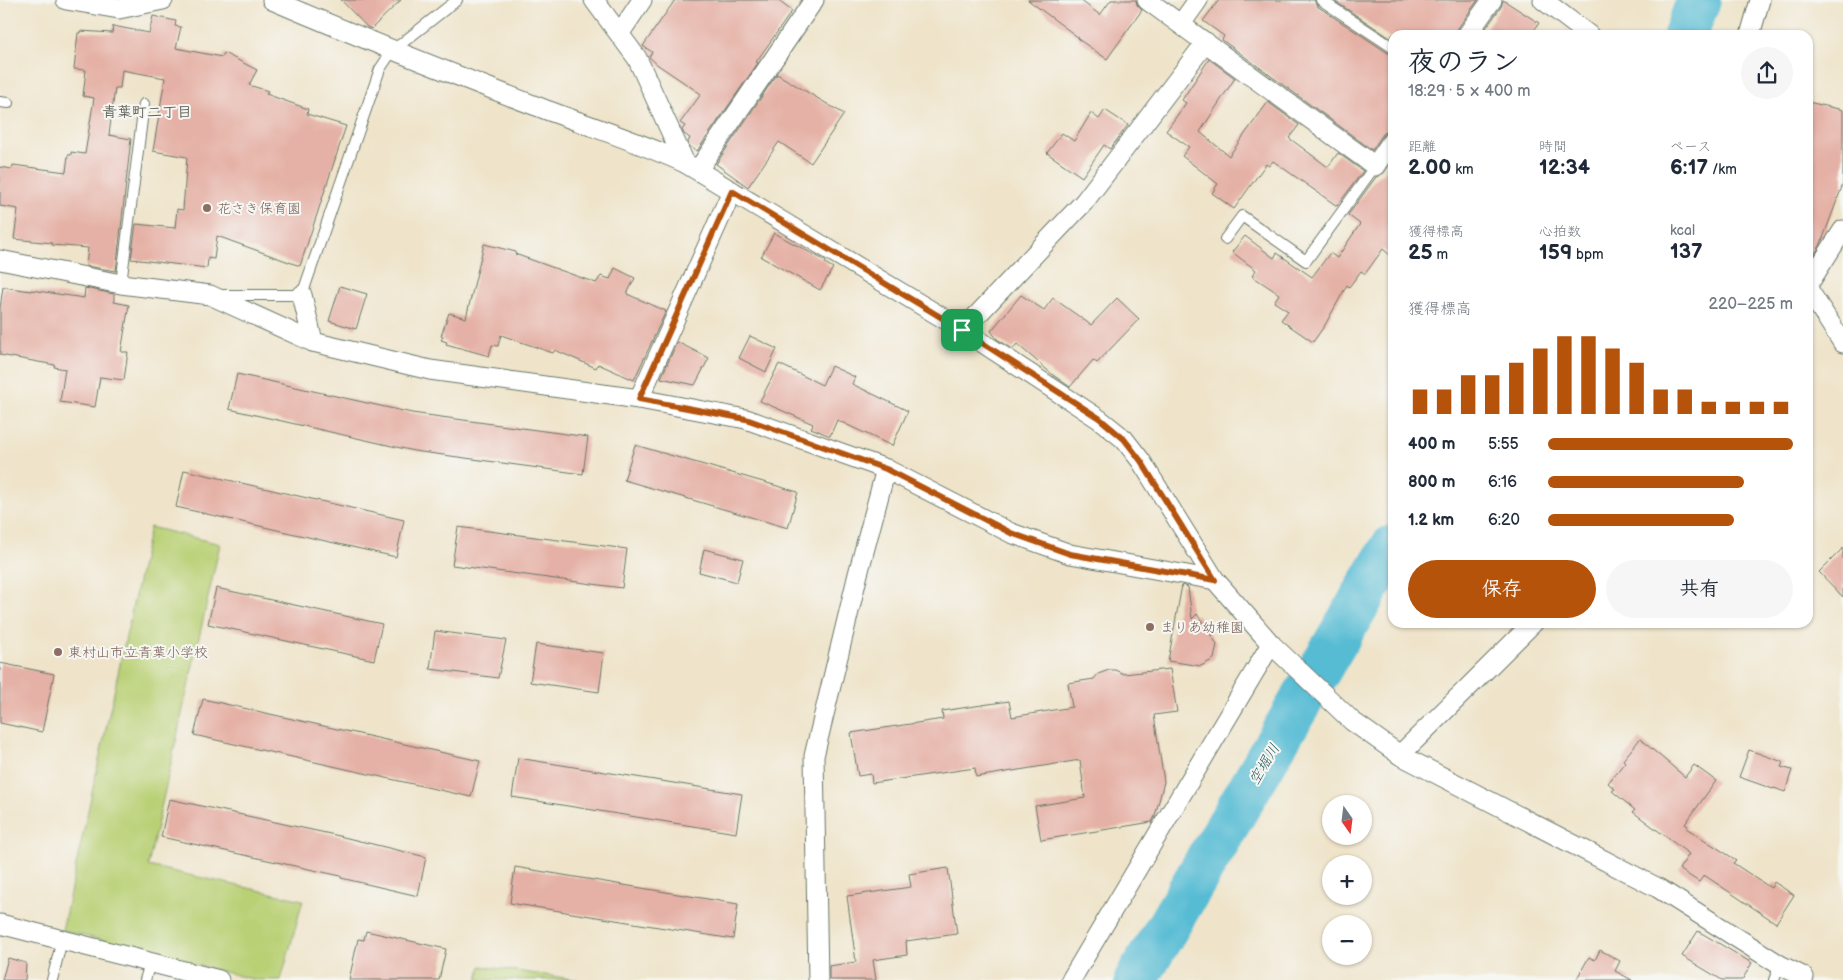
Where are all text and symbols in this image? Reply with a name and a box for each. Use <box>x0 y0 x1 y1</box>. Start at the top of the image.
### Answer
text: 夜のラン <box>1408 46 1520 79</box>
button: share <box>1741 47 1793 99</box>
text: 18:29 · 5 × 400 m <box>1408 82 1530 101</box>
district label: 青葉町二丁目 <box>102 103 192 122</box>
text: 距離 <box>1408 138 1436 155</box>
text: 時間 <box>1539 138 1567 155</box>
text: ペース <box>1670 138 1711 155</box>
text: 2.00 <box>1408 155 1451 180</box>
text: 12:34 <box>1539 155 1590 180</box>
text: 6:17 <box>1670 155 1708 180</box>
text: km <box>1451 161 1474 178</box>
text: /km <box>1708 161 1737 178</box>
place label: 花さき保育園 <box>217 200 301 217</box>
marker: 花さき保育園 <box>201 202 213 214</box>
text: kcal <box>1670 222 1695 239</box>
text: 獲得標高 <box>1408 223 1464 240</box>
text: 心拍数 <box>1539 223 1581 240</box>
text: 137 <box>1670 239 1703 264</box>
text: 25 <box>1408 240 1433 265</box>
text: 159 <box>1539 240 1572 265</box>
text: m <box>1433 246 1448 263</box>
text: bpm <box>1572 246 1604 263</box>
text: 220–225 m <box>1709 295 1793 314</box>
text: 獲得標高 <box>1408 300 1472 319</box>
pin <box>941 309 983 351</box>
icon: arrive <box>948 316 976 344</box>
text: 400 m <box>1408 435 1455 454</box>
text: 5:55 <box>1488 435 1519 454</box>
text: 800 m <box>1408 473 1456 492</box>
text: 6:16 <box>1488 473 1517 492</box>
text: 1.2 km <box>1408 511 1454 530</box>
text: 6:20 <box>1488 511 1520 530</box>
button: 保存 <box>1408 560 1596 618</box>
button: 共有 <box>1606 560 1793 618</box>
place label: まりあ幼稚園 <box>1160 619 1244 636</box>
marker: まりあ幼稚園 <box>1144 621 1156 633</box>
place label: 東村山市立青葉小学校 <box>68 644 208 661</box>
marker: 東村山市立青葉小学校 <box>52 646 64 658</box>
water label: 空堀川 <box>1245 740 1284 788</box>
north arrow <box>1322 795 1372 845</box>
map controls <box>1322 795 1372 965</box>
button: + <box>1322 855 1372 905</box>
button: − <box>1322 915 1372 965</box>

